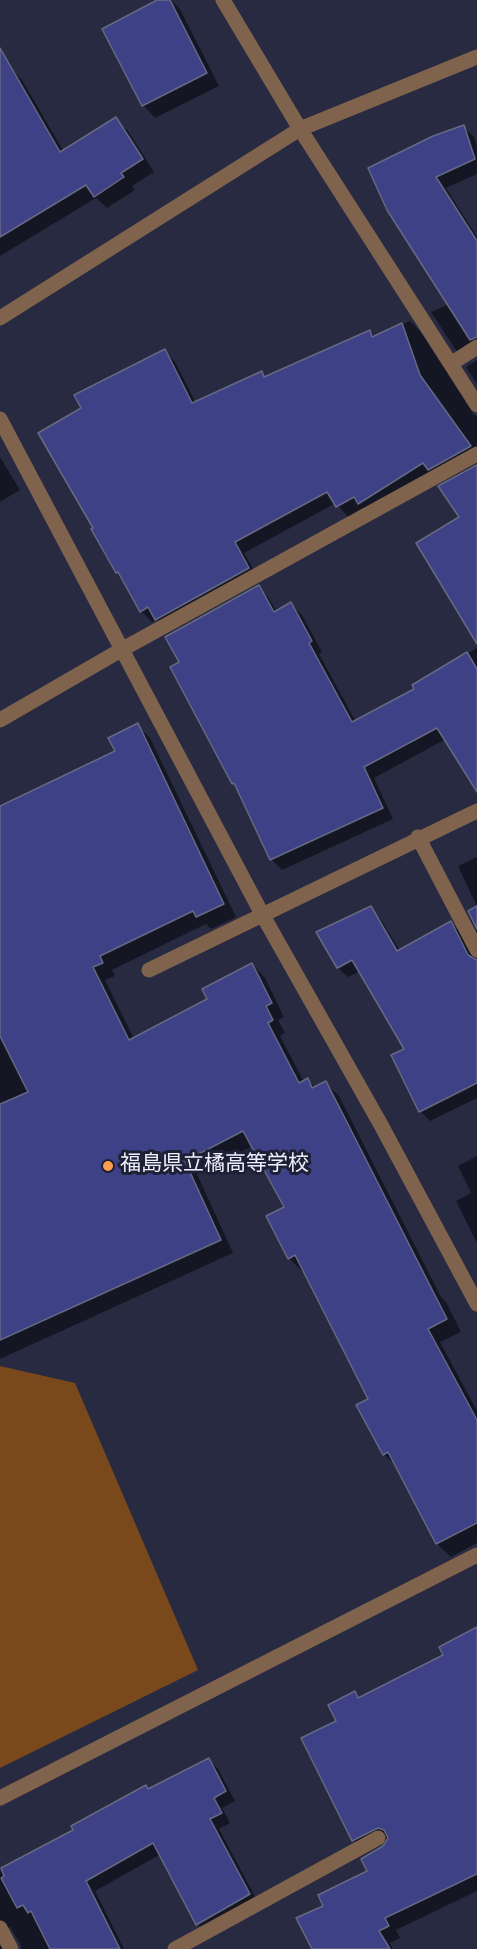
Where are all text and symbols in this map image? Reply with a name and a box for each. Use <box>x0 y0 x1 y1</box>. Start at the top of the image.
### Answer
place label: 福島県立橘高等学校 <box>120 1153 309 1179</box>
marker: 福島県立橘高等学校 <box>101 1159 115 1173</box>

